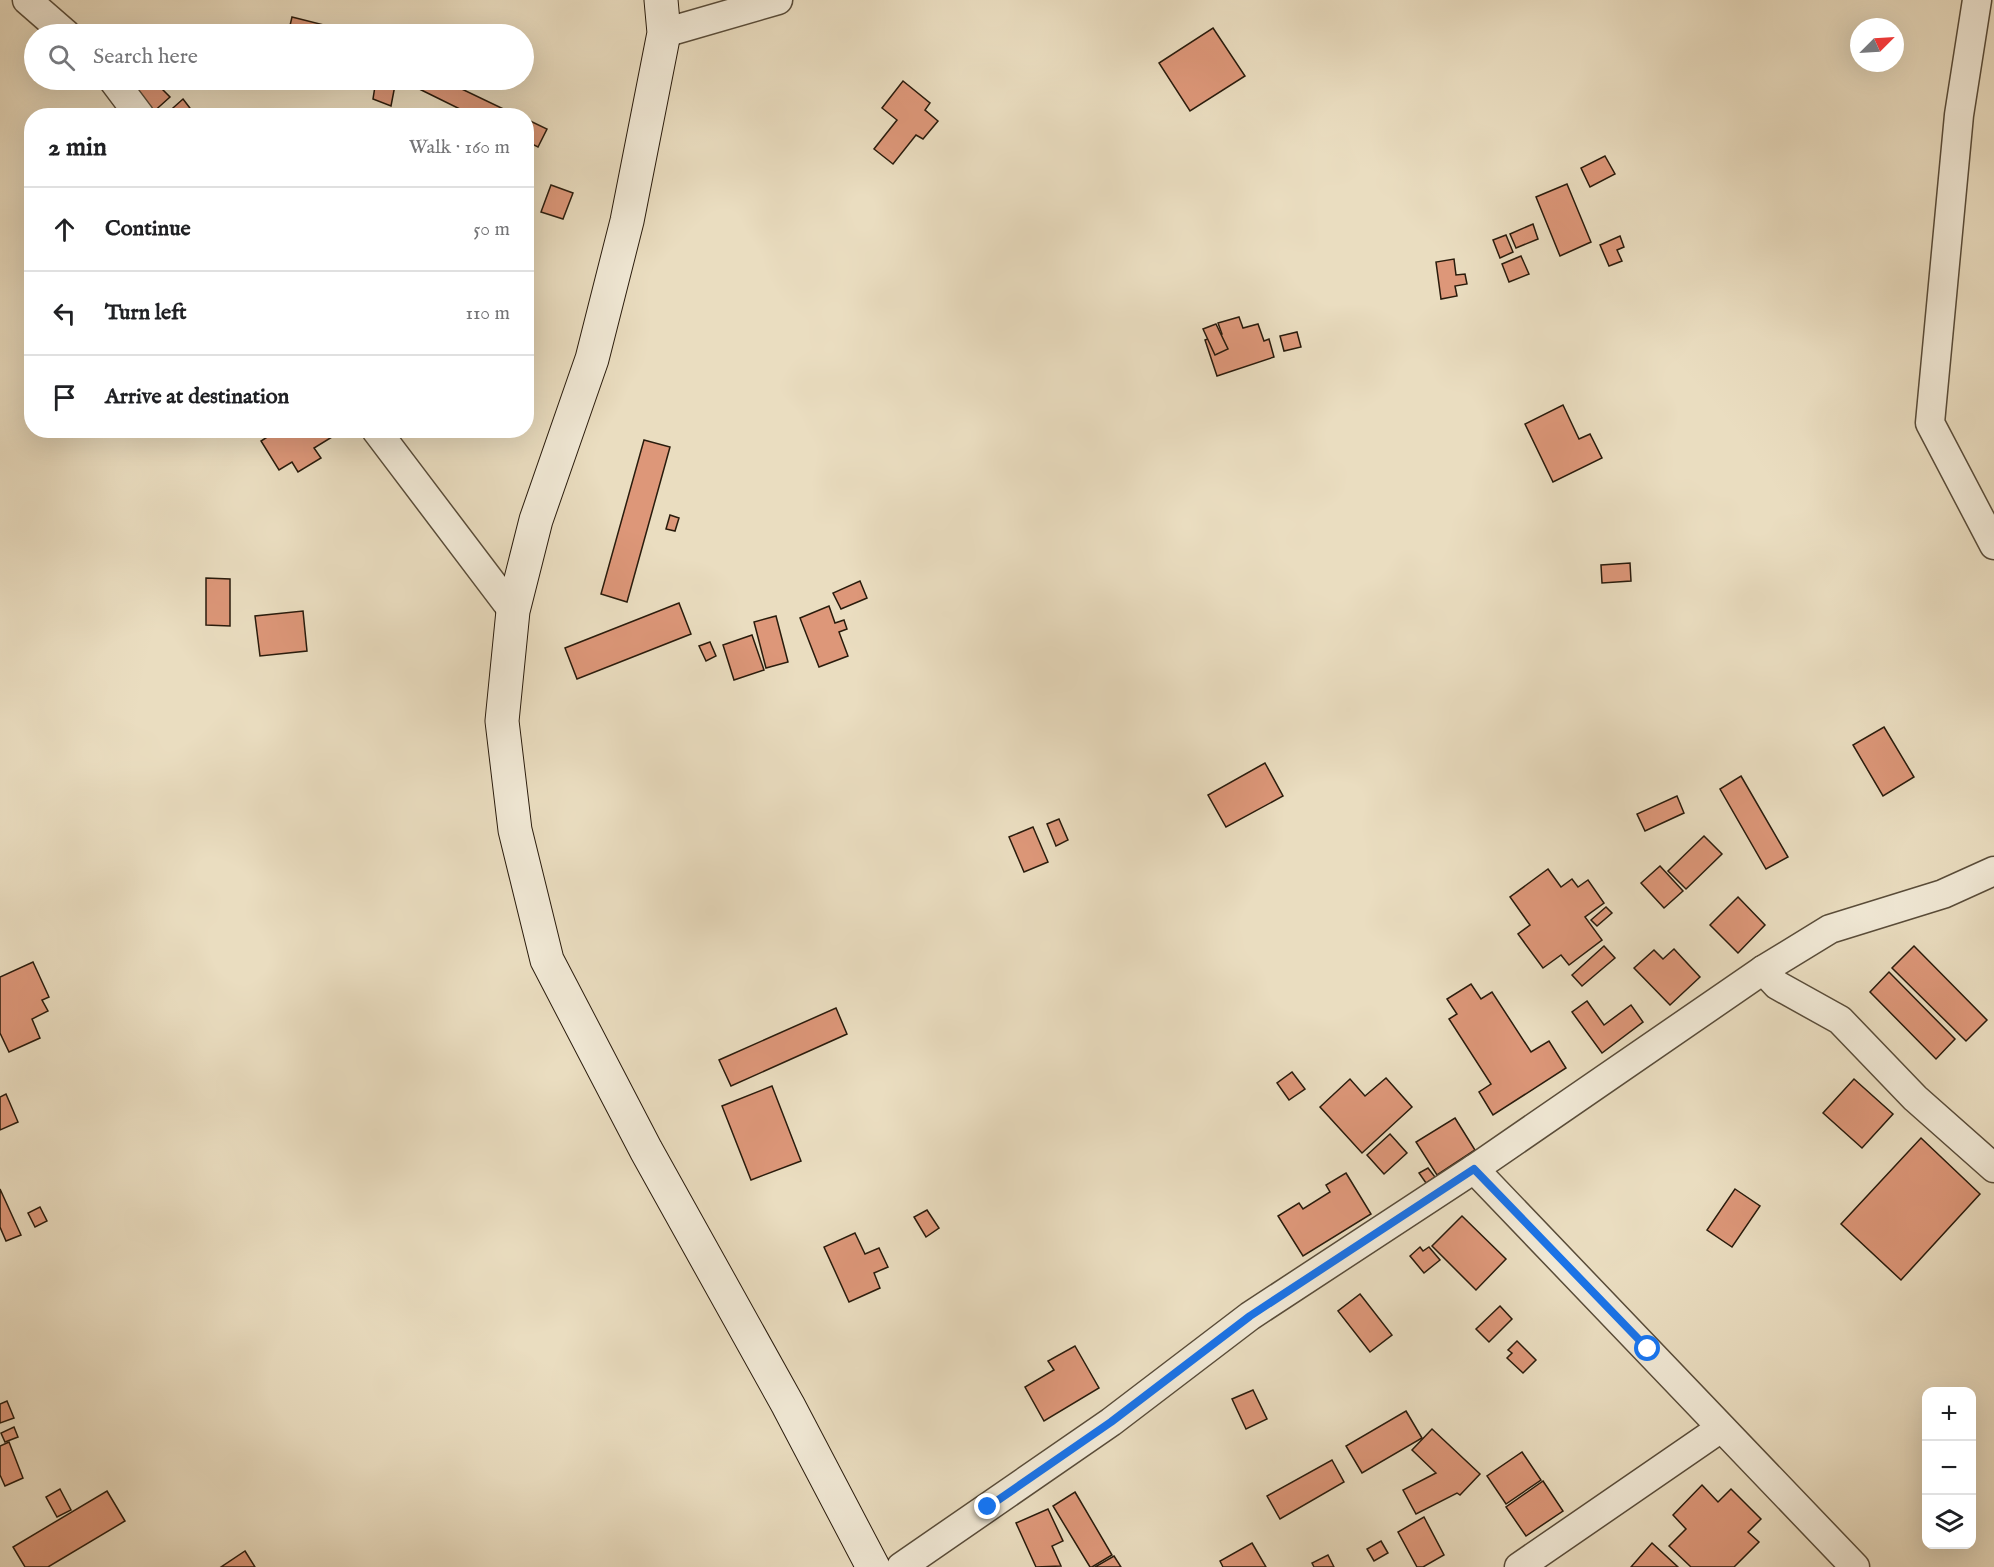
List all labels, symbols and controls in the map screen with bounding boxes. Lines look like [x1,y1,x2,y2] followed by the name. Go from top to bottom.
[1850,18,1904,72] north arrow
[24,24,534,90] search box
[45,41,78,74] icon: search
[93,43,198,71] text: Search here
[48,131,107,164] text: 2 min
[409,135,510,160] text: Walk · 160 m
[48,213,81,246] icon: ahead
[105,215,191,243] text: Continue
[473,217,510,242] text: 50 m
[48,297,81,330] icon: left
[105,299,187,327] text: Turn left
[466,301,510,326] text: 110 m
[48,381,81,414] icon: arrive
[105,383,289,411] text: Arrive at destination
[1634,1335,1660,1361] route start
[1922,1387,1976,1549] map controls
[1922,1387,1976,1441] button: +
[1922,1441,1976,1495] button: −
[974,1493,1000,1519] route end
[1922,1495,1976,1549] button: layers

